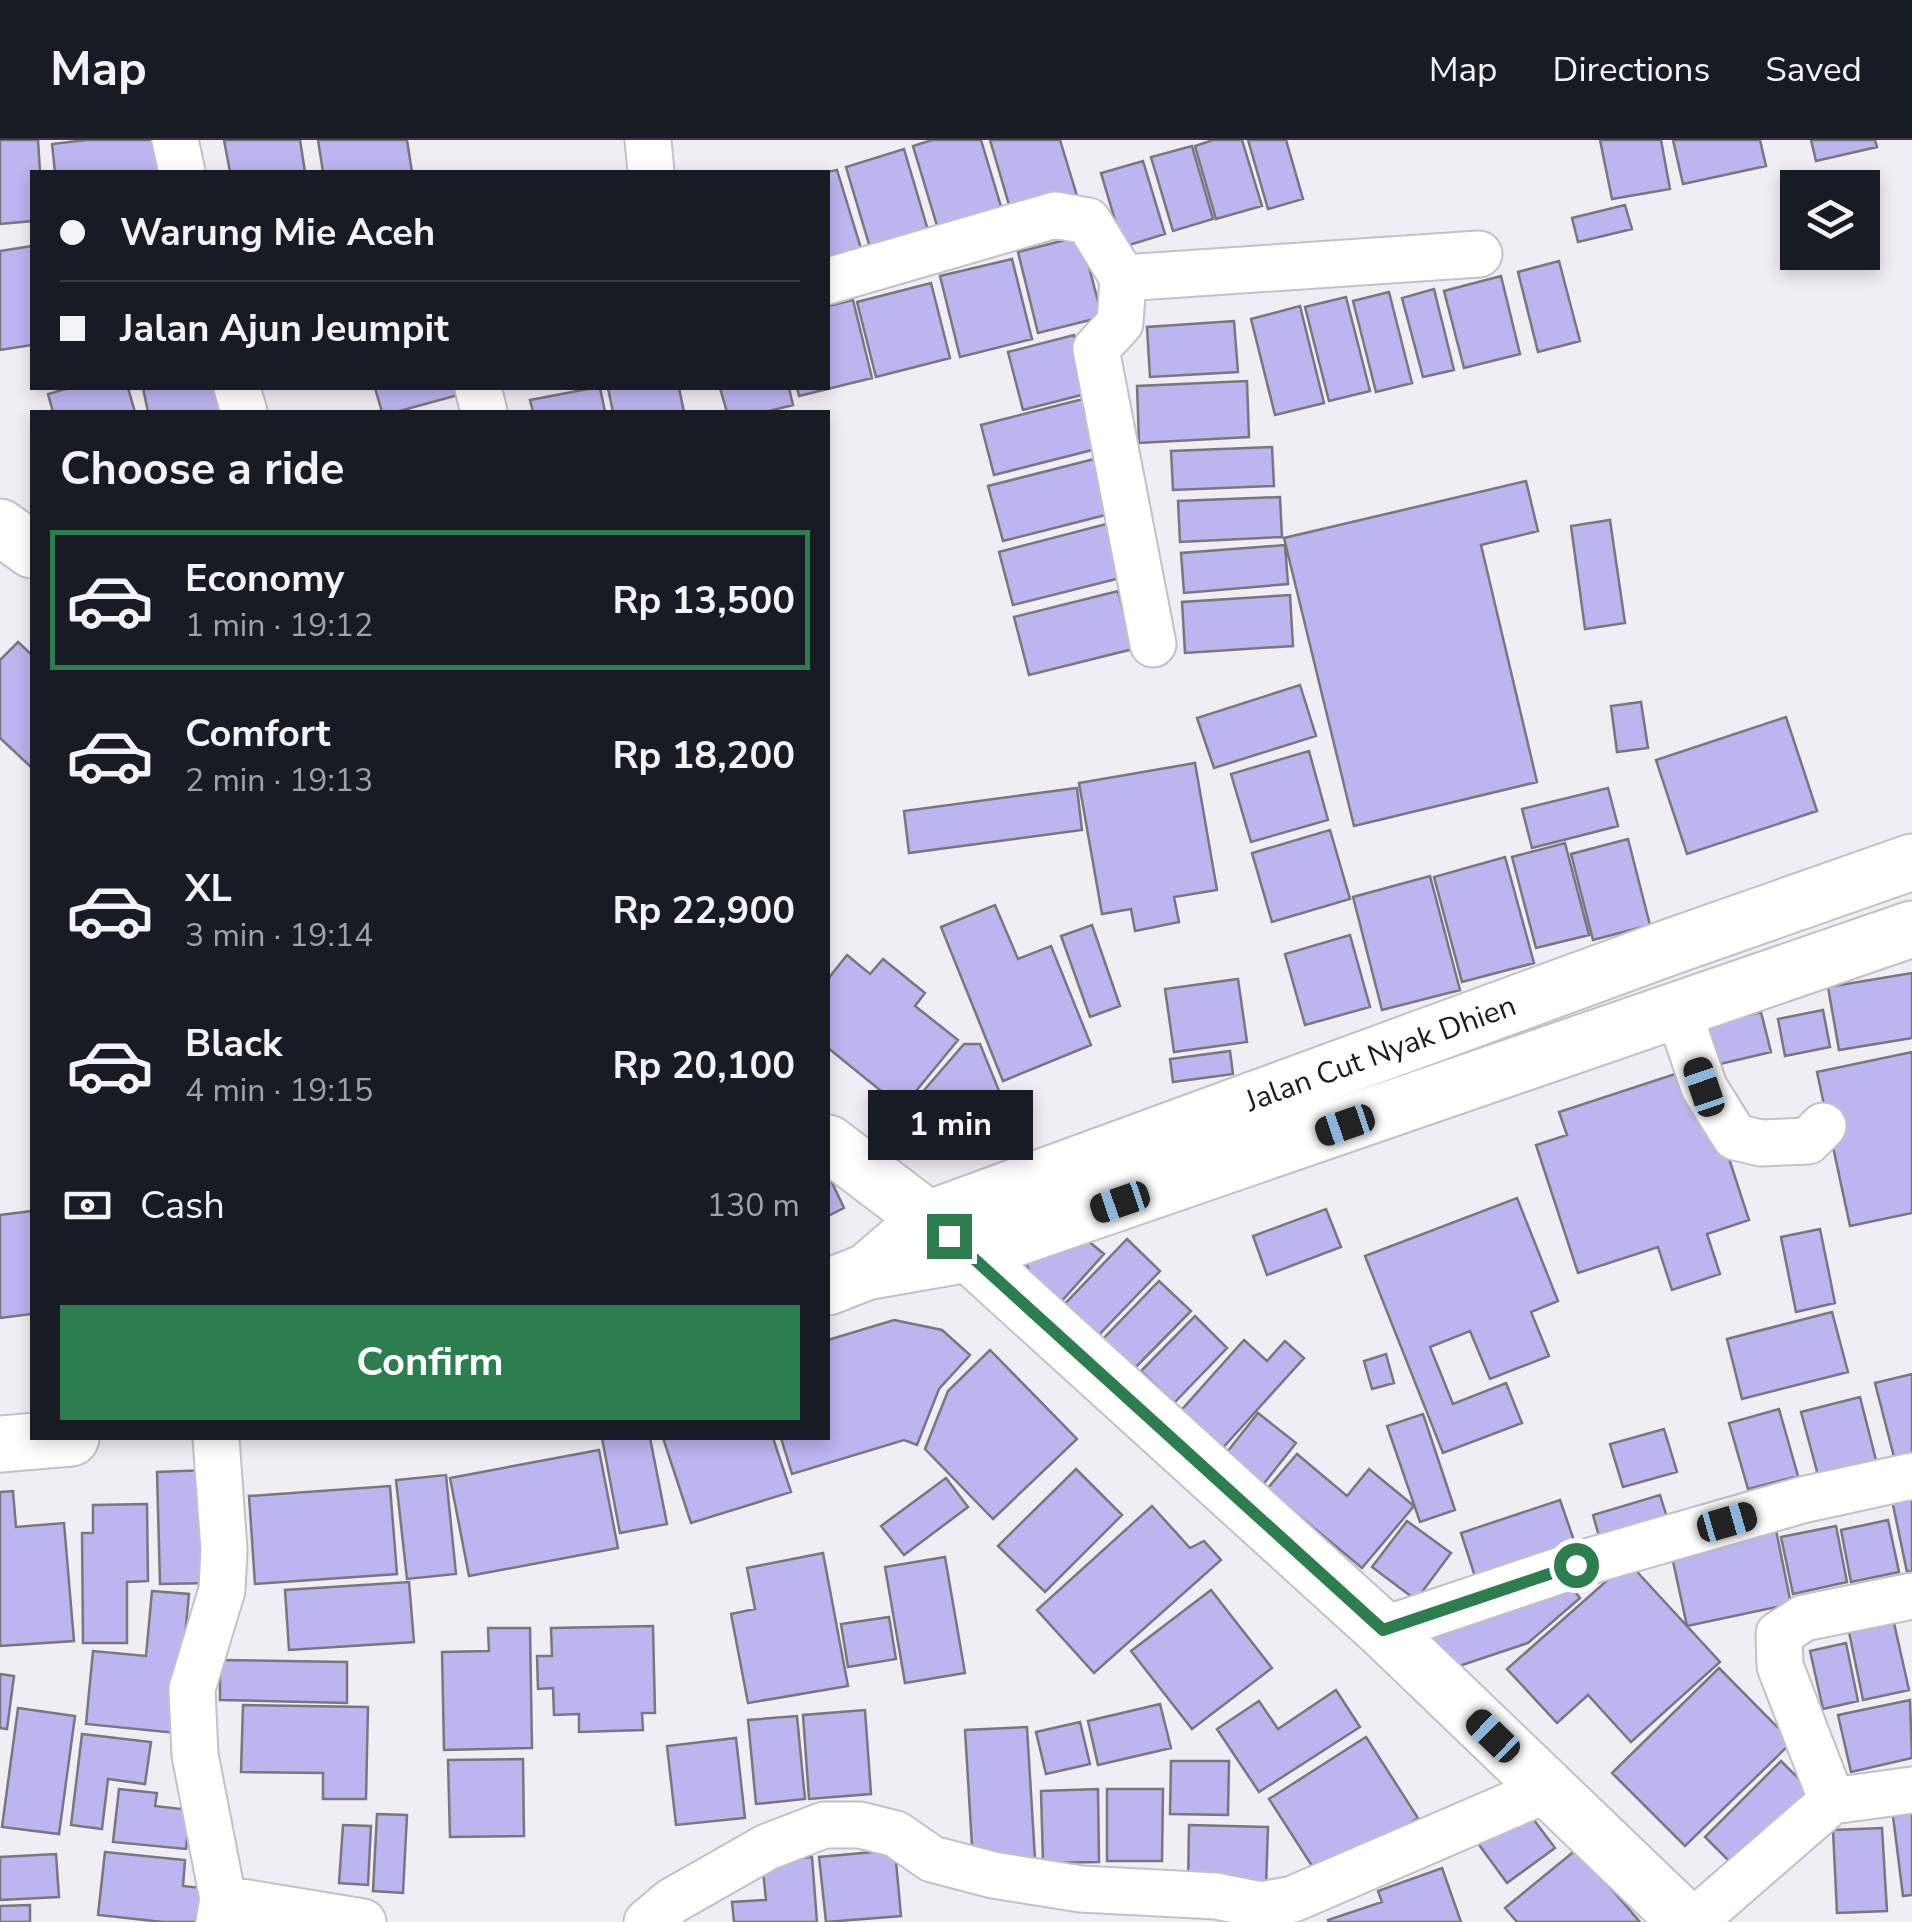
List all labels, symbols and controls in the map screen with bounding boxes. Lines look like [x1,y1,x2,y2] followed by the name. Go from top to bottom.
[50,36,147,102] text: Map
[1429,46,1498,93] text: Map
[1553,46,1710,93] text: Directions
[1765,46,1862,93] text: Saved
[1780,170,1880,270] map controls
[1780,170,1880,270] button: layers
[120,207,435,258] text: Warung Mie Aceh
[120,303,449,354] text: Jalan Ajun Jeumpit
[60,439,345,500] text: Choose a ride
[185,553,344,604] text: Economy
[65,555,155,645] icon: car
[612,575,795,626] text: Rp 13,500
[185,604,373,647] text: 1 min · 19:12
[185,708,330,759] text: Comfort
[65,710,155,800] icon: car
[612,730,795,781] text: Rp 18,200
[185,759,373,802] text: 2 min · 19:13
[185,863,232,914] text: XL
[65,865,155,955] icon: car
[612,885,795,936] text: Rp 22,900
[185,914,373,957] text: 3 min · 19:14
[1239,985,1522,1122] street label: Jalan Cut Nyak Dhien
[185,1018,282,1069] text: Black
[65,1020,155,1110] icon: car
[612,1040,795,1091] text: Rp 20,100
[1680,1054,1728,1120] car
[185,1069,373,1112] text: 4 min · 19:15
[866,1091,1032,1161] callout: 1 min
[1312,1101,1378,1149] car
[909,1103,992,1146] text: 1 min
[60,1178,115,1233] icon: cash
[1087,1178,1153,1226] car
[140,1180,225,1231] text: Cash
[707,1184,800,1227] text: 130 m
[927,1214,972,1259] route end
[60,1305,800,1420] button: Confirm
[1694,1499,1760,1545] car
[1554,1543,1599,1588] route start
[1461,1704,1525,1768] car

